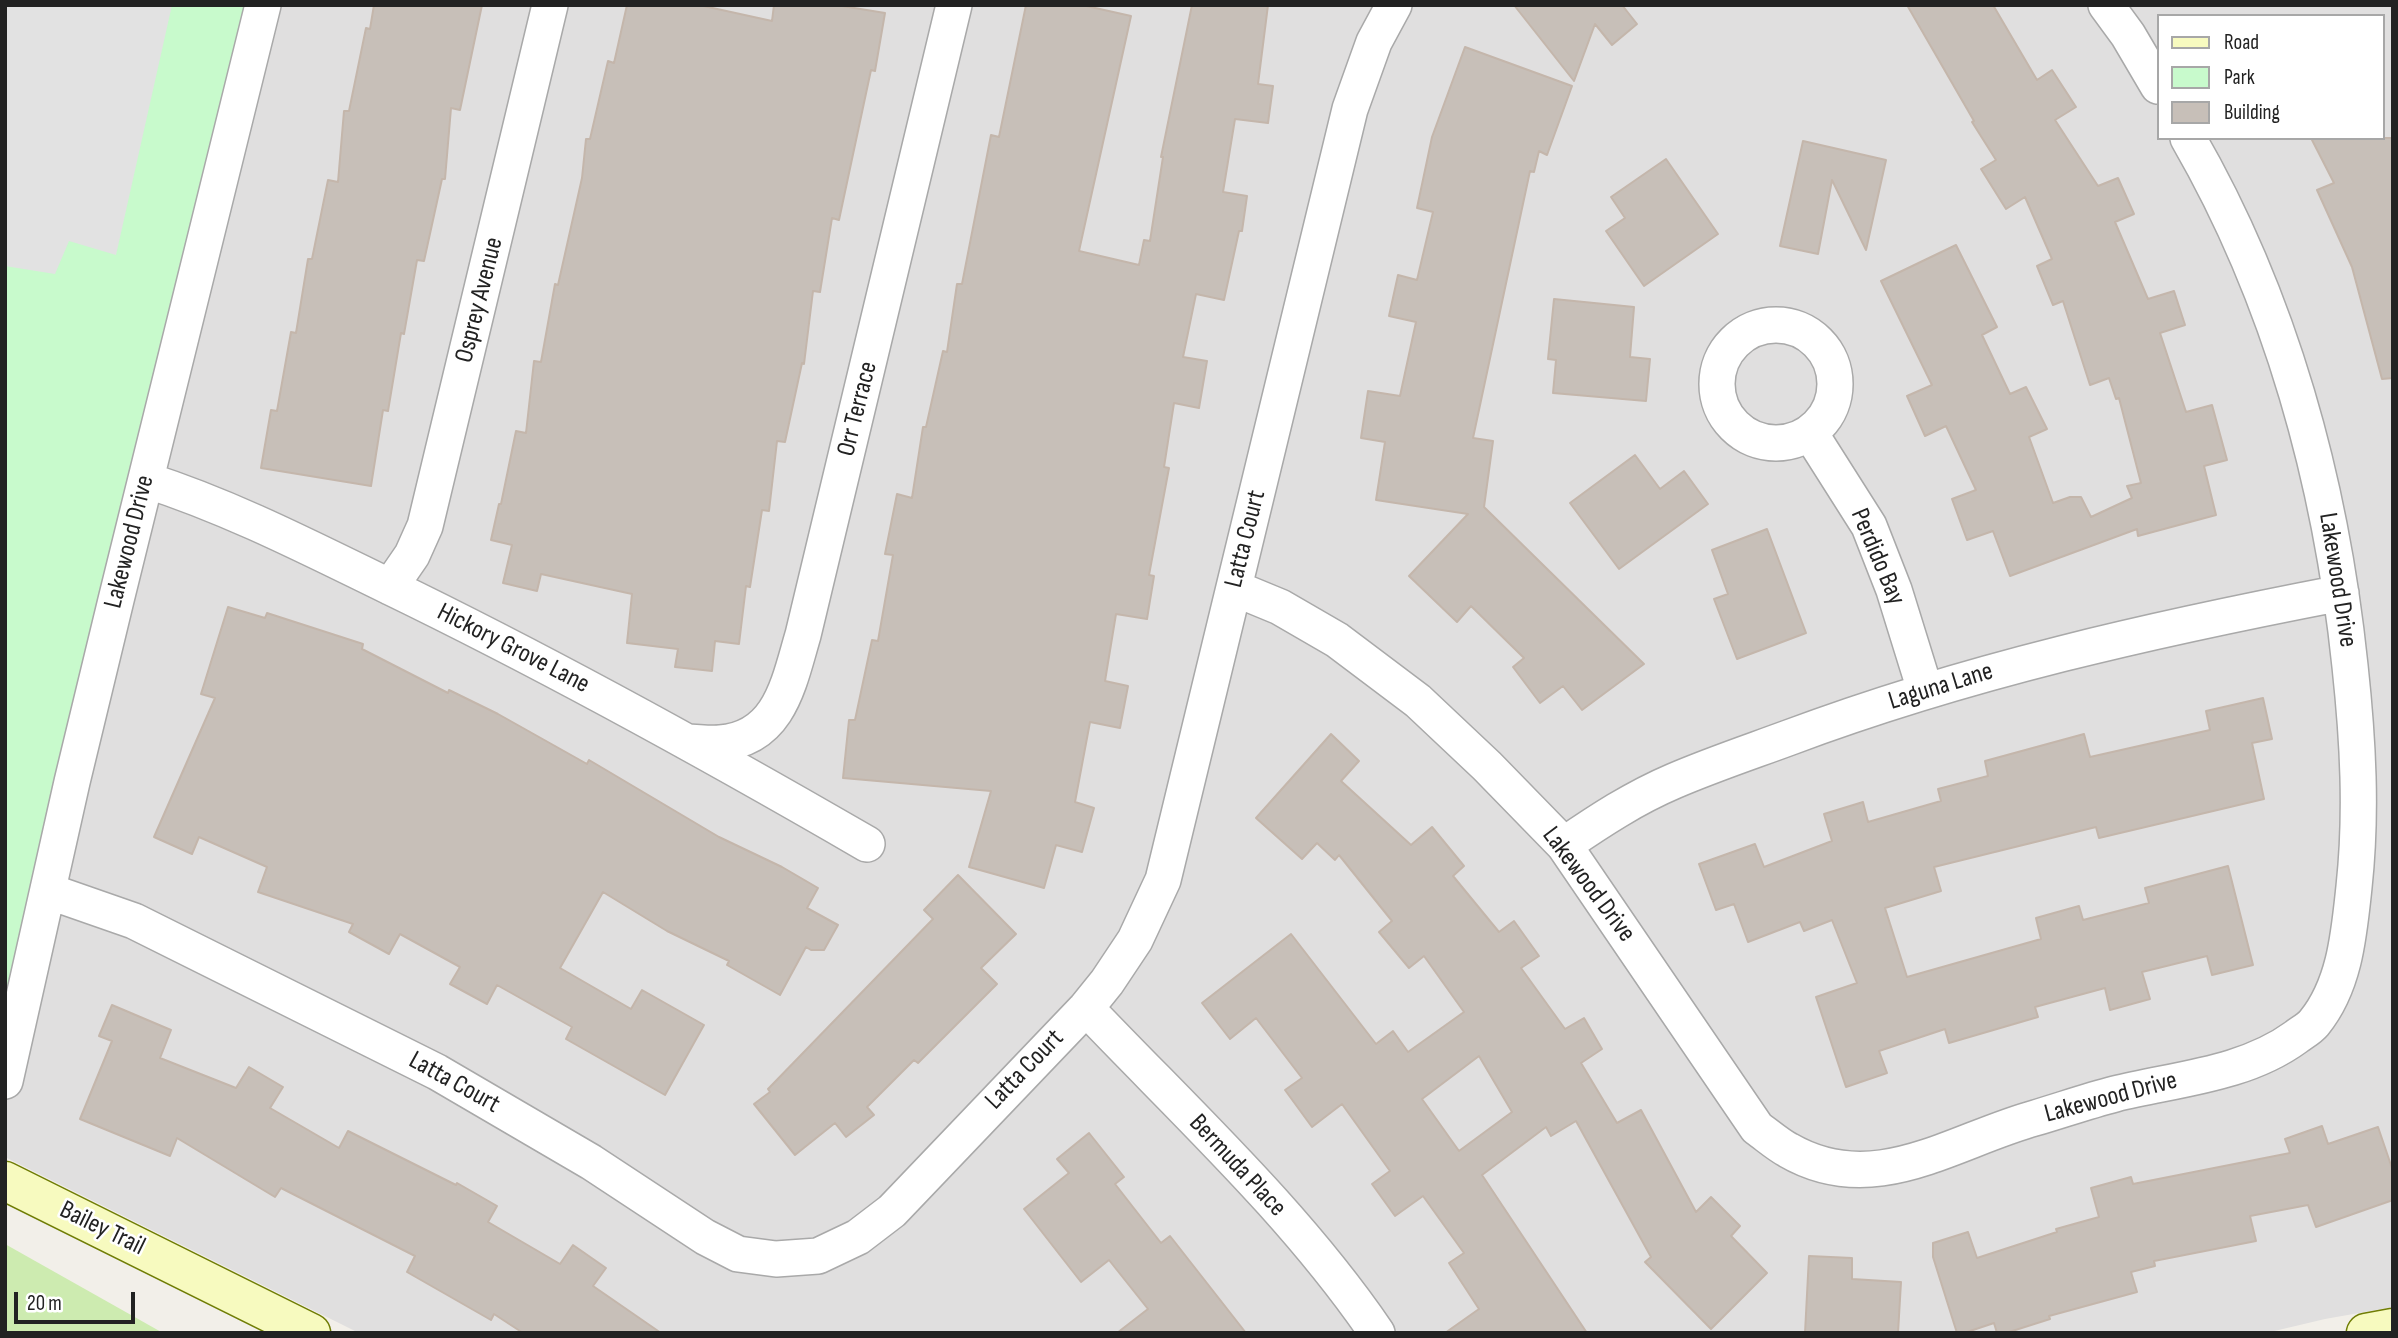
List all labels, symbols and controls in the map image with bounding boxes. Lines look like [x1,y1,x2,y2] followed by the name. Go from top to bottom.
[2156,14,2384,140] legend
[2224,30,2259,55] text: Road
[2224,65,2255,90] text: Park
[2224,100,2280,125] text: Building
[449,234,511,366] street label: Osprey Avenue
[831,358,885,460] street label: Orr Terrace
[98,472,162,612] street label: Lakewood Drive
[1219,487,1273,591] street label: Latta Court
[1843,504,1911,610] street label: Perdido Bay
[2311,510,2363,650] street label: Lakewood Drive
[432,597,594,701] street label: Hickory Grove Lane
[1885,656,1997,718] street label: Laguna Lane
[1535,821,1641,949] street label: Lakewood Drive
[979,1023,1071,1117] street label: Latta Court
[403,1045,505,1121] street label: Latta Court
[2041,1065,2181,1131] street label: Lakewood Drive
[1182,1108,1292,1224] street label: Bermuda Place
[54,1195,150,1263] street label: Bailey Trail
[18,1278,138,1322] scale bar
[27,1291,62,1316] text: 20 m

